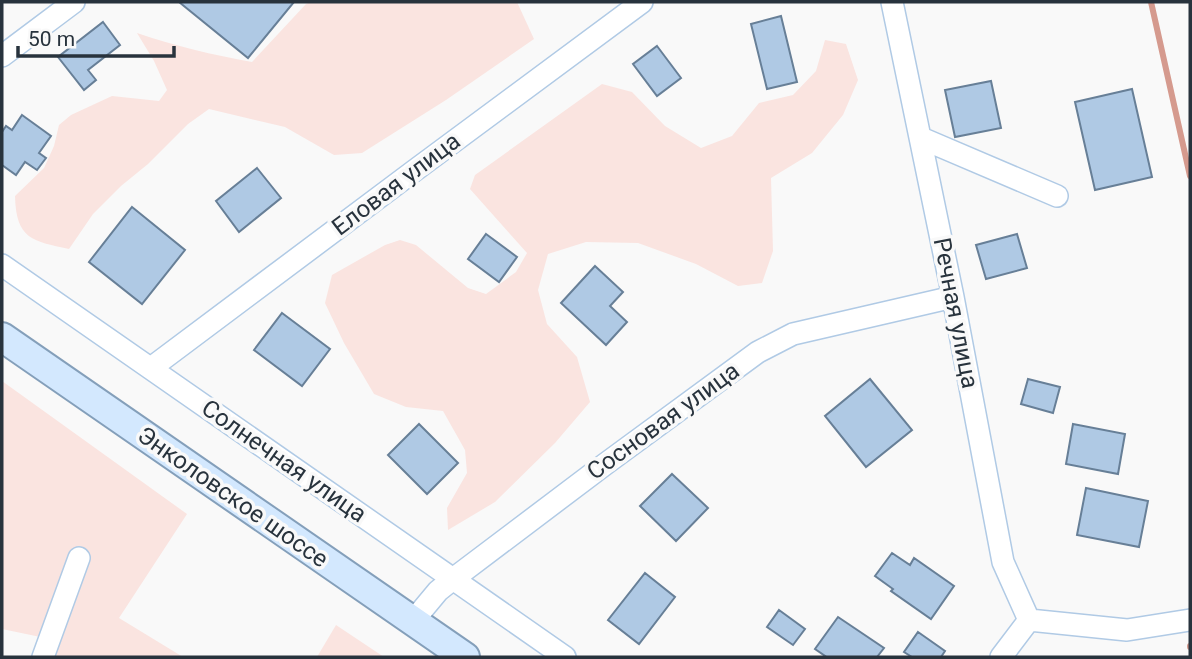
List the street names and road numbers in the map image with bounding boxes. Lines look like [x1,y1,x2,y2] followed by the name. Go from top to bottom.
[326,127,466,241] street label: Еловая улица
[928,235,984,391] street label: Речная улица
[581,356,745,486] street label: Сосновая улица
[196,394,372,528] street label: Солнечная улица
[132,421,334,573] street label: Энколовское шоссе

